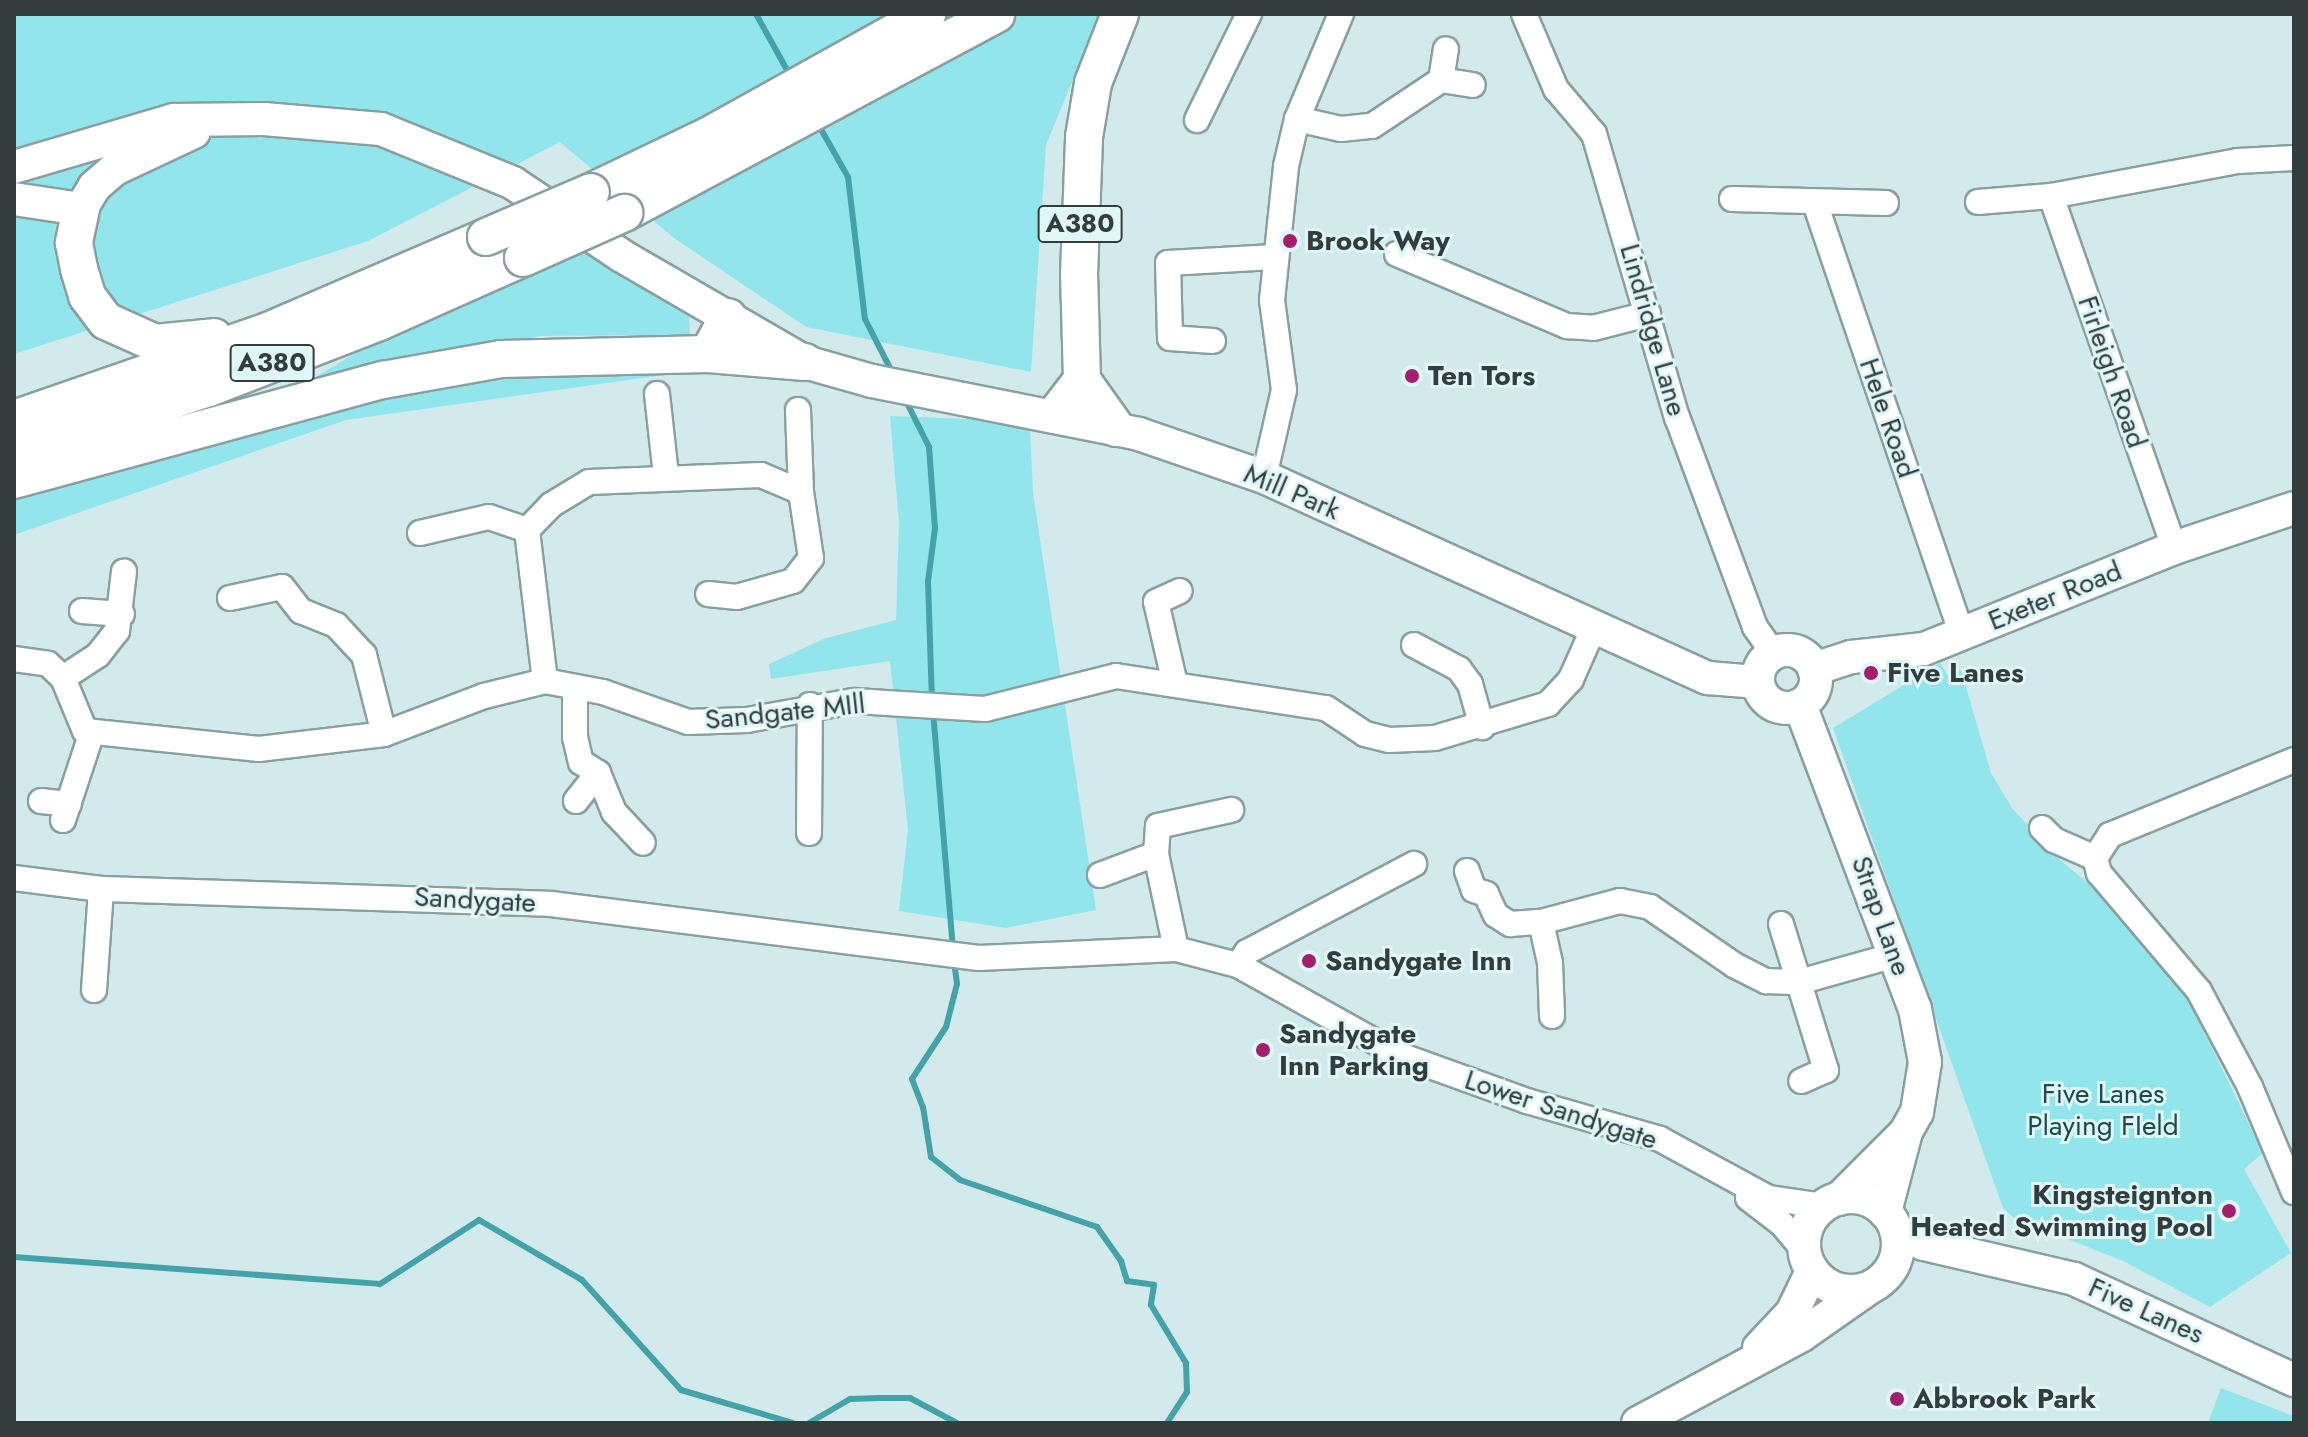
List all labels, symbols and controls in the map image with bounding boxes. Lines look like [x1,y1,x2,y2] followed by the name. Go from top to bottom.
[1036,202,1124,246] road number: A380
[1306,224,1450,258] place label: Brook Way
[1281,232,1299,250] marker: Brook Way
[1612,240,1694,420] street label: Lindridge Lane
[2070,292,2154,452] street label: Firleigh Road
[228,341,316,385] road number: A380
[1852,354,1924,482] street label: Hele Road
[1428,359,1535,393] place label: Ten Tors
[1403,367,1421,385] marker: Ten Tors
[1239,457,1345,527] street label: Mill Park
[1983,554,2127,638] street label: Exeter Road
[1887,656,2024,690] place label: Five Lanes
[1862,664,1880,682] marker: Five Lanes
[703,687,867,737] street label: Sandgate MIll
[1844,852,1918,980] street label: Strap Lane
[413,880,537,920] street label: Sandygate
[1325,944,1512,978] place label: Sandygate Inn
[1300,952,1318,970] marker: Sandygate Inn
[1279,1017,1429,1083] place label: Sandygate Inn Parking
[1254,1041,1272,1059] marker: Sandygate Inn Parking
[1460,1063,1662,1157] street label: Lower Sandygate
[2027,1077,2179,1143] park label: Five Lanes Playing FIeld
[1910,1178,2213,1244] place label: Kingsteignton Heated Swimming Pool
[2220,1202,2238,1220] marker: Kingsteignton Heated Swimming Pool
[2083,1271,2209,1351] street label: Five Lanes
[1913,1382,2096,1416] place label: Abbrook Park
[1888,1390,1906,1408] marker: Abbrook Park

